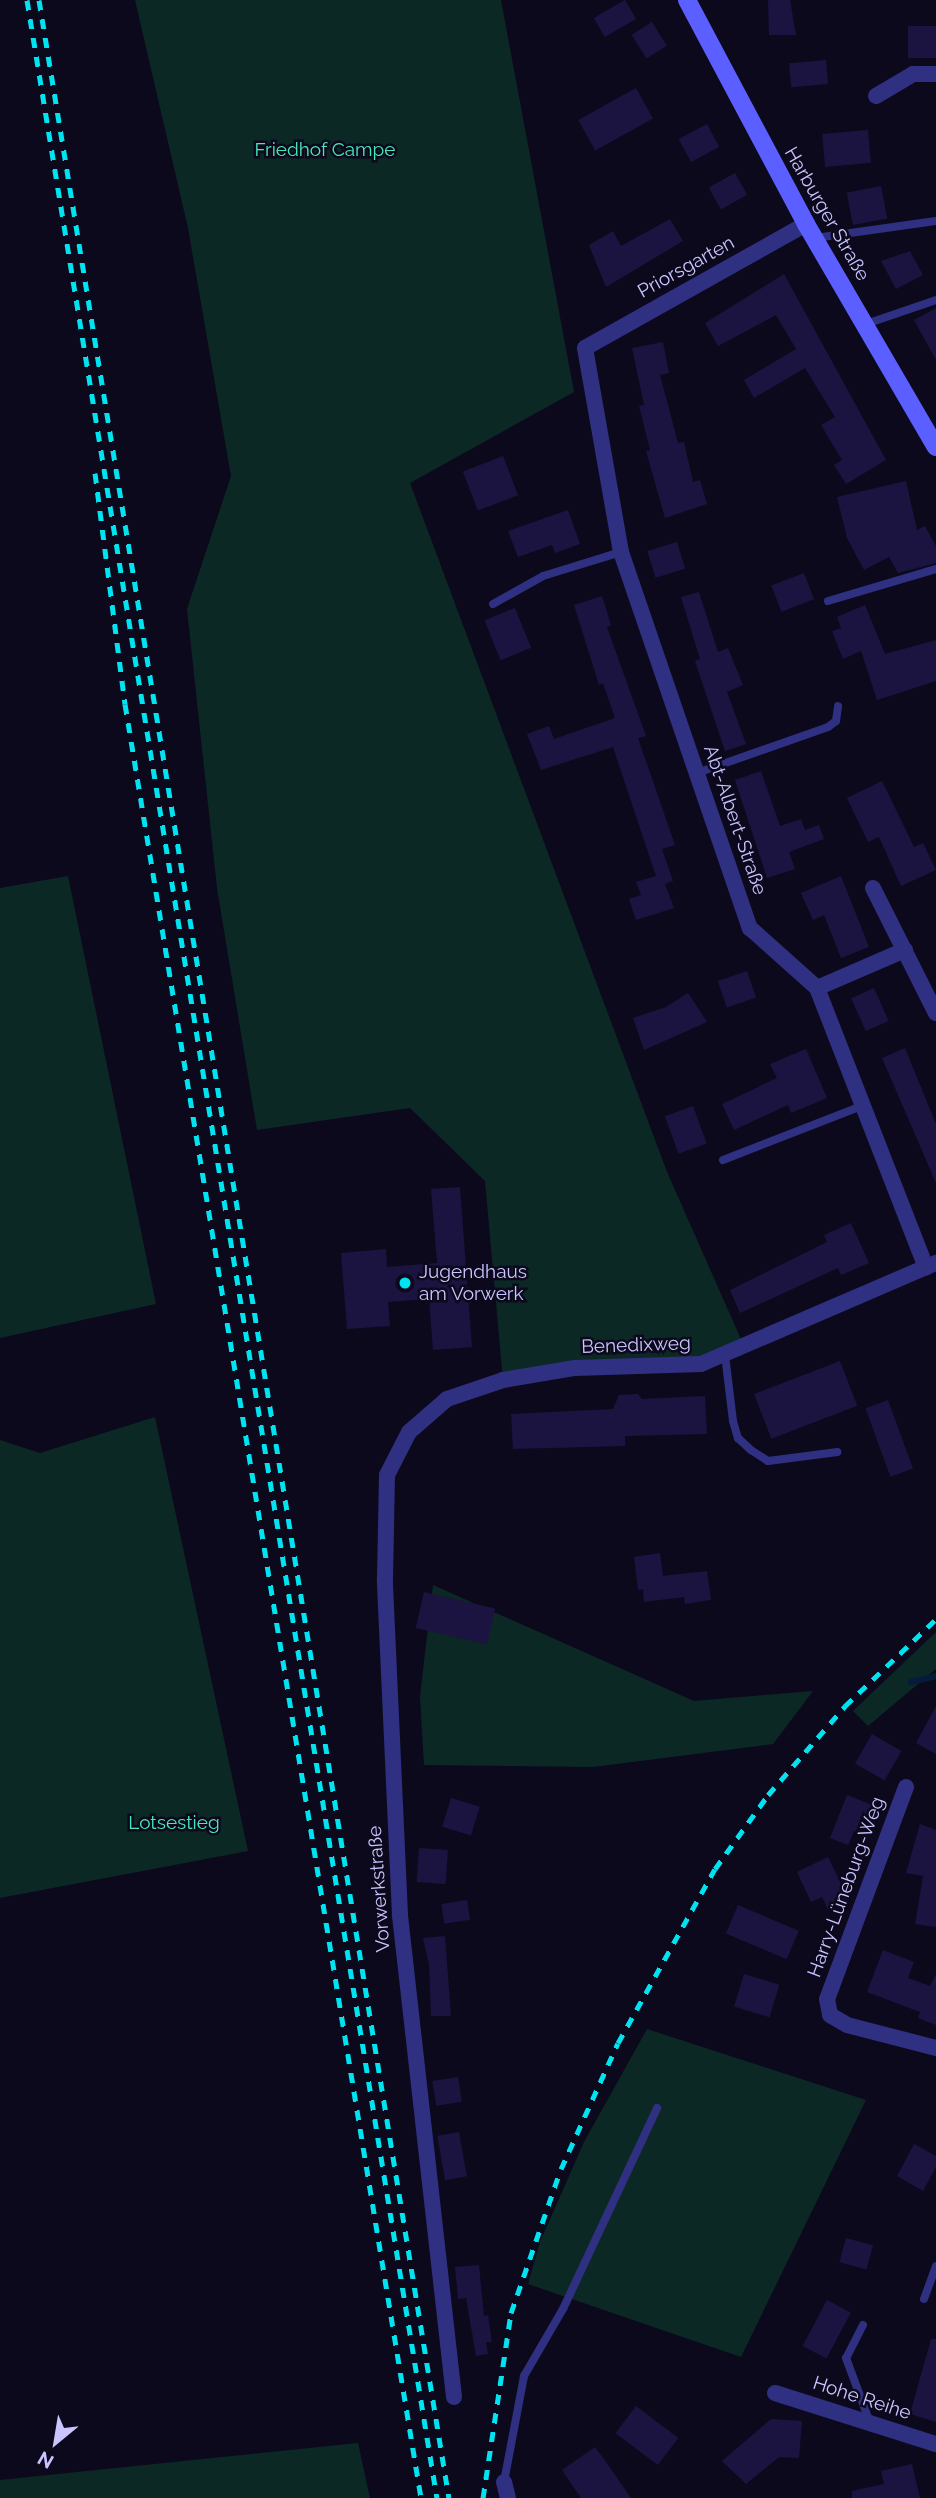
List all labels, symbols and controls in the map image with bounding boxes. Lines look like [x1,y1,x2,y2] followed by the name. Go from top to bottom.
[254,139,396,161] park label: Friedhof Campe
[779,143,875,285] street label: Harburger Straße
[634,231,738,303] street label: Priorsgarten
[699,742,771,898] street label: Abt-Albert-Straße
[419,1261,527,1305] place label: Jugendhaus am Vorwerk
[397,1275,413,1291] marker: Jugendhaus am Vorwerk
[581,1332,691,1358] street label: Benedixweg
[803,1794,889,1980] street label: Harry-Lüneburg-Weg
[128,1812,220,1834] park label: Lotsestieg
[363,1825,395,1953] street label: Vorwerkstraße
[810,2371,914,2425] street label: Hohe Reihe
[21,2407,91,2477] north arrow
[34,2447,57,2473] text: N

